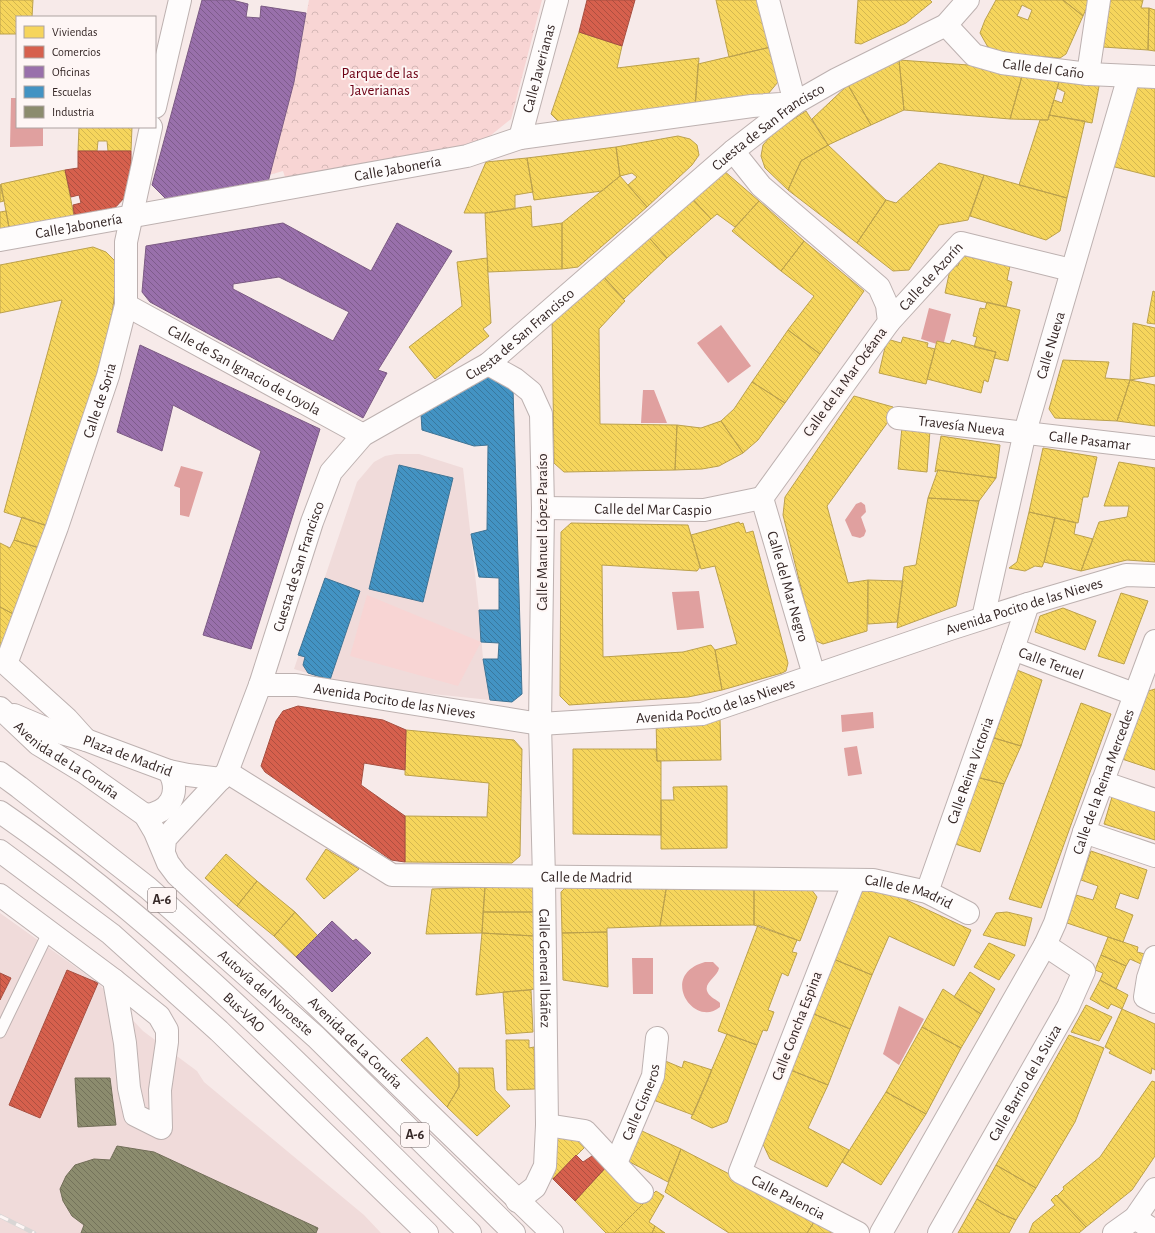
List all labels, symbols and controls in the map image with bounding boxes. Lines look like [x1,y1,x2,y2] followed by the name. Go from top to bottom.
[16,16,156,128] legend
[520,22,558,114] street label: Calle Javerianas
[52,26,98,38] text: Viviendas
[52,46,101,58] text: Comercios
[1002,56,1085,81] street label: Calle del Caño
[52,66,90,78] text: Oficinas
[341,66,419,98] park label: Parque de las Javerianas
[709,80,827,173] street label: Cuesta de San Francisco
[52,86,91,98] text: Escuelas
[52,106,95,118] text: Industria
[353,153,442,184] street label: Calle Jabonería
[34,211,123,241] street label: Calle Jabonería
[896,239,966,313] street label: Calle de Azorín
[463,285,577,383] street label: Cuesta de San Francisco
[1033,310,1067,381] street label: Calle Nueva
[165,322,323,418] street label: Calle de San Ignacio de Loyola
[800,324,890,440] street label: Calle de la Mar Océana
[80,361,119,440] street label: Calle de Soria
[917,413,1006,438] street label: Travesía Nueva
[1048,428,1131,453] street label: Calle Pasamar
[535,453,550,611] street label: Calle Manuel López Paraíso
[270,499,327,633] street label: Cuesta de San Francisco
[594,501,713,518] street label: Calle del Mar Caspio
[765,529,811,643] street label: Calle del Mar Negro
[943,575,1104,638] street label: Avenida Pocito de las Nieves
[1017,644,1086,682] street label: Calle Teruel
[635,675,797,726] street label: Avenida Pocito de las Nieves
[313,680,477,721] street label: Avenida Pocito de las Nieves
[1070,707,1137,856] street label: Calle de la Reina Mercedes
[944,715,996,826] street label: Calle Reina Victoria
[11,718,122,802] street label: Avenida de La Coruña
[81,732,175,779] street label: Plaza de Madrid
[541,869,633,885] street label: Calle de Madrid
[865,872,955,911] street label: Calle de Madrid
[148,888,176,912] road number: A-6
[537,909,553,1028] street label: Calle General Ibáñez
[215,947,316,1039] street label: Autovía del Noroeste
[769,969,825,1083] street label: Calle Concha Espina
[220,989,268,1035] street label: Bus-VAO
[305,994,406,1091] street label: Avenida de La Coruña
[986,1022,1064,1144] street label: Calle Barrio de la Suiza
[619,1063,662,1142] street label: Calle Cisneros
[401,1123,429,1147] road number: A-6
[749,1172,828,1222] street label: Calle Palencia

